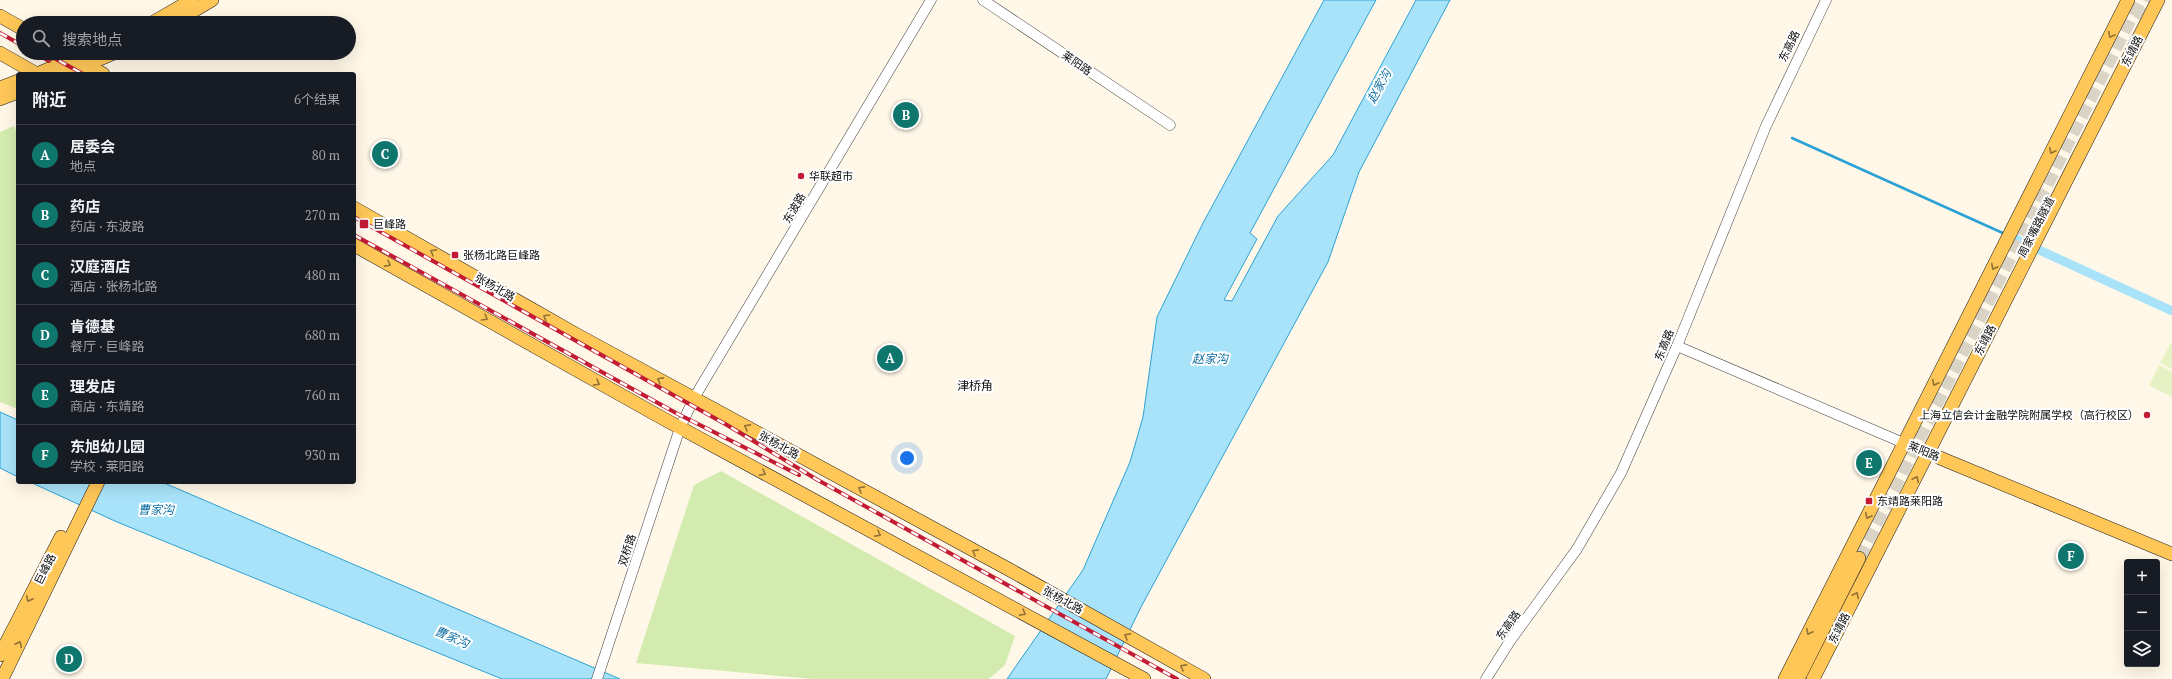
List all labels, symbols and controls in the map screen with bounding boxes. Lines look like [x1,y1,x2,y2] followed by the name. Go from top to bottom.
[16,16,356,60] search box
[30,27,52,49] icon: search
[1775,28,1803,64] street label: 东高路
[62,29,122,49] text: 搜索地点
[2108,31,2116,38] one-way arrow
[2118,33,2146,69] street label: 东靖路
[1059,48,1095,78] street label: 莱阳路
[1364,65,1395,105] water label: 赵家沟
[32,88,66,111] text: 附近
[294,90,340,108] text: 6个结果
[893,100,919,130] pin: B
[70,136,115,156] text: 居委会
[372,139,398,169] pin: C
[40,146,50,164] text: A
[312,146,340,164] text: 80 m
[2050,147,2057,154] one-way arrow
[70,157,96,175] text: 地点
[809,169,853,183] place label: 华联超市
[796,171,806,181] marker: 华联超市
[780,190,808,226] street label: 东波路
[2015,194,2057,260] street label: 周家嘴路隧道
[70,196,100,216] text: 药店
[41,206,49,224] text: B
[305,206,340,224] text: 270 m
[70,217,144,235] text: 药店 · 东波路
[373,217,406,231] place label: 巨峰路
[358,218,370,230] marker: 巨峰路
[463,248,540,262] place label: 张杨北路巨峰路
[430,249,437,257] one-way arrow
[450,250,460,260] marker: 张杨北路巨峰路
[70,256,130,276] text: 汉庭酒店
[384,259,391,266] one-way arrow
[1991,263,1999,270] one-way arrow
[41,266,49,284] text: C
[305,266,340,284] text: 480 m
[472,270,518,304] street label: 张杨北路
[70,277,157,295] text: 酒店 · 张杨北路
[481,313,488,320] one-way arrow
[543,314,550,321] one-way arrow
[70,316,115,336] text: 肯德基
[1971,322,1999,358] street label: 东靖路
[40,326,50,344] text: D
[305,326,340,344] text: 680 m
[1651,327,1677,363] street label: 东高路
[70,337,144,355] text: 餐厅 · 巨峰路
[877,343,903,373] pin: A
[1192,351,1230,366] water label: 赵家沟
[70,376,115,396] text: 理发店
[656,377,664,384] one-way arrow
[593,378,601,385] one-way arrow
[957,378,993,393] district label: 津桥角
[1932,379,1940,386] one-way arrow
[41,386,49,404] text: E
[305,386,340,404] text: 760 m
[70,397,144,415] text: 商店 · 东靖路
[1919,408,2139,422] place label: 上海立信会计金融学院附属学校（高行校区）
[2142,410,2152,420] marker: 上海立信会计金融学院附属学校（高行校区）
[744,425,751,432] one-way arrow
[756,428,802,462] street label: 张杨北路
[70,436,145,456] text: 东旭幼儿园
[1906,438,1942,464] street label: 莱阳路
[41,446,49,464] text: F
[305,446,340,464] text: 930 m
[897,448,917,468] your location
[1856,448,1882,478] pin: E
[70,457,144,475] text: 学校 · 莱阳路
[759,468,767,476] one-way arrow
[1911,476,1919,483] one-way arrow
[858,487,865,494] one-way arrow
[1877,494,1943,508] place label: 东靖路莱阳路
[1864,496,1874,506] marker: 东靖路莱阳路
[138,502,176,517] water label: 曹家沟
[1865,511,1873,519] one-way arrow
[874,530,881,537] one-way arrow
[615,532,639,568] street label: 双桥路
[2058,541,2084,571] pin: F
[972,549,980,556] one-way arrow
[31,551,59,587] street label: 巨峰路
[2124,559,2160,667] map controls
[2124,559,2160,595] button: +
[1040,583,1086,617] street label: 张杨北路
[1851,591,1859,599] one-way arrow
[27,594,34,602] one-way arrow
[2124,595,2160,631] button: −
[1019,608,1027,616] one-way arrow
[1493,608,1523,642] street label: 东高路
[1825,610,1853,646] street label: 东靖路
[432,623,473,652] water label: 曹家沟
[1806,627,1814,635] one-way arrow
[2124,631,2160,667] button: layers
[1124,634,1131,641] one-way arrow
[14,641,22,648] one-way arrow
[56,644,82,674] pin: D
[1180,665,1187,672] one-way arrow

